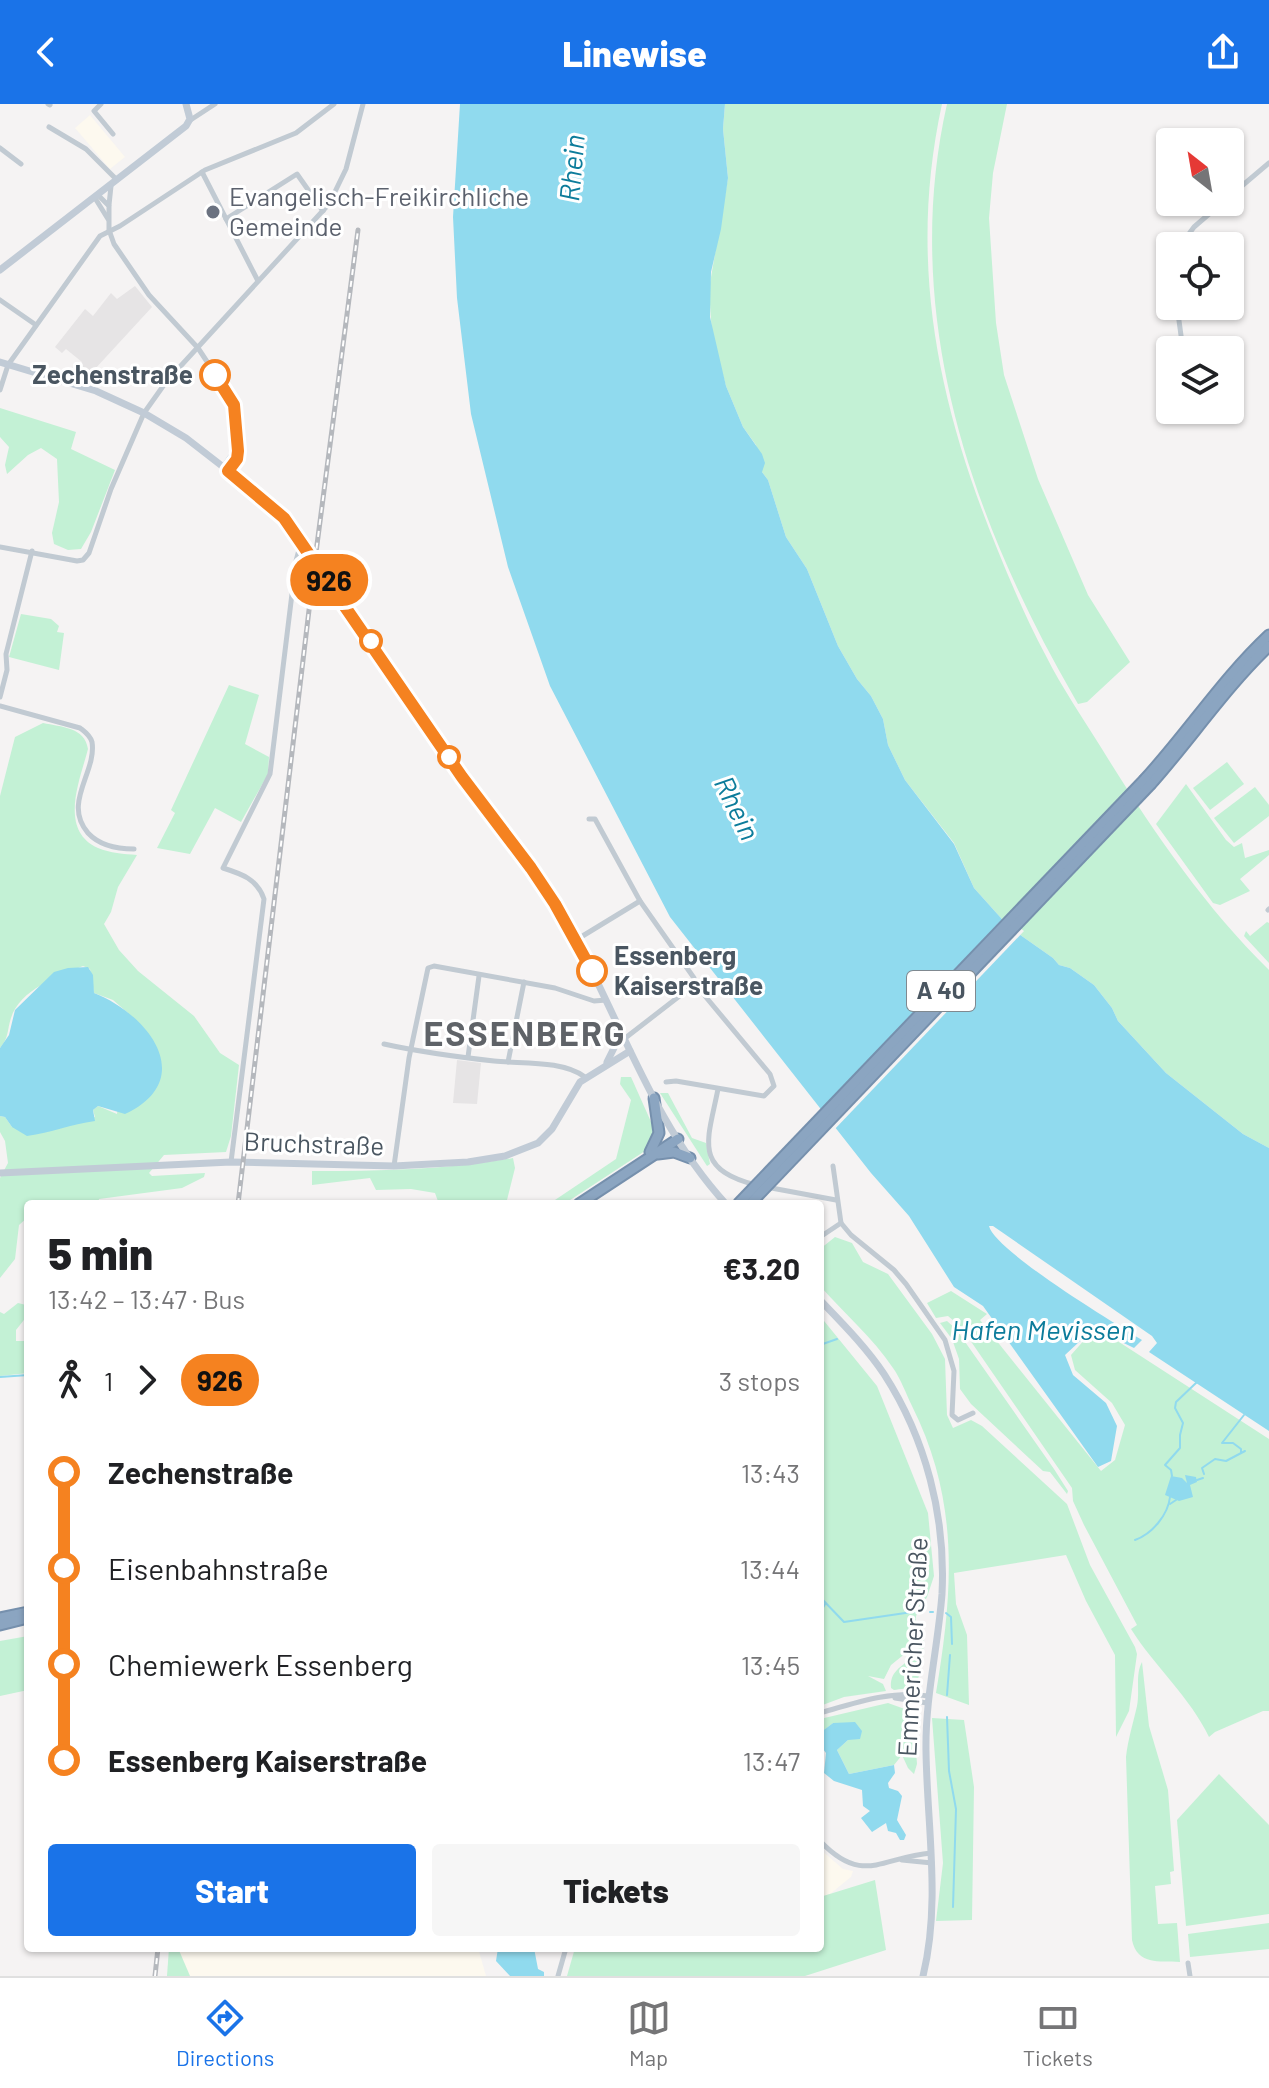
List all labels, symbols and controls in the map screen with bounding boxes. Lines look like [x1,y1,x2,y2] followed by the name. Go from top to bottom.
[24,30,68,74] icon: back
[1201,30,1245,74] icon: share
[562,31,707,74] text: Linewise
[1156,128,1244,216] north arrow
[1156,128,1244,424] map controls
[551,133,591,203] water label: Rhein
[229,180,529,241] place label: Evangelisch-Freikirchliche Gemeinde
[204,203,222,221] marker: Evangelisch-Freikirchliche Gemeinde
[1156,232,1244,320] button: locate
[1156,336,1244,424] button: layers
[32,358,193,389] place label: Zechenstraße
[200,360,230,390] marker: Zechenstraße
[283,554,375,606] line badge: 926
[306,563,352,597] text: 926
[360,630,382,652] unlabelled marker
[438,746,460,768] unlabelled marker
[708,770,768,845] water label: Rhein
[614,939,763,1000] place label: Essenberg Kaiserstraße
[577,956,607,986] marker: Essenberg Kaiserstraße
[907,971,975,1011] road number: A 40
[423,1012,627,1053] district label: ESSENBERG
[243,1125,385,1160] street label: Bruchstraße
[48,1226,153,1279] text: 5 min
[723,1250,800,1286] text: €3.20
[48,1283,245,1314] text: 13:42 – 13:47 · Bus
[951,1312,1135,1346] water label: Hafen Mevissen
[48,1358,92,1402] icon: walk
[125,1358,169,1402] icon: forward
[197,1363,243,1397] text: 926
[104,1365,113,1396] text: 1
[719,1365,800,1396] text: 3 stops
[108,1454,294,1490] text: Zechenstraße
[741,1457,800,1488] text: 13:43
[890,1536,933,1758] street label: Emmericher Straße
[108,1550,329,1586] text: Eisenbahnstraße
[740,1553,800,1584] text: 13:44
[108,1646,413,1682] text: Chemiewerk Essenberg
[741,1649,800,1680] text: 13:45
[108,1742,427,1778] text: Essenberg Kaiserstraße
[743,1745,800,1776] text: 13:47
[48,1844,416,1936] button: Start
[432,1844,800,1936] button: Tickets
[176,1996,274,2070] tab: Directions
[627,1996,671,2070] tab: Map
[1023,1996,1093,2070] tab: Tickets

